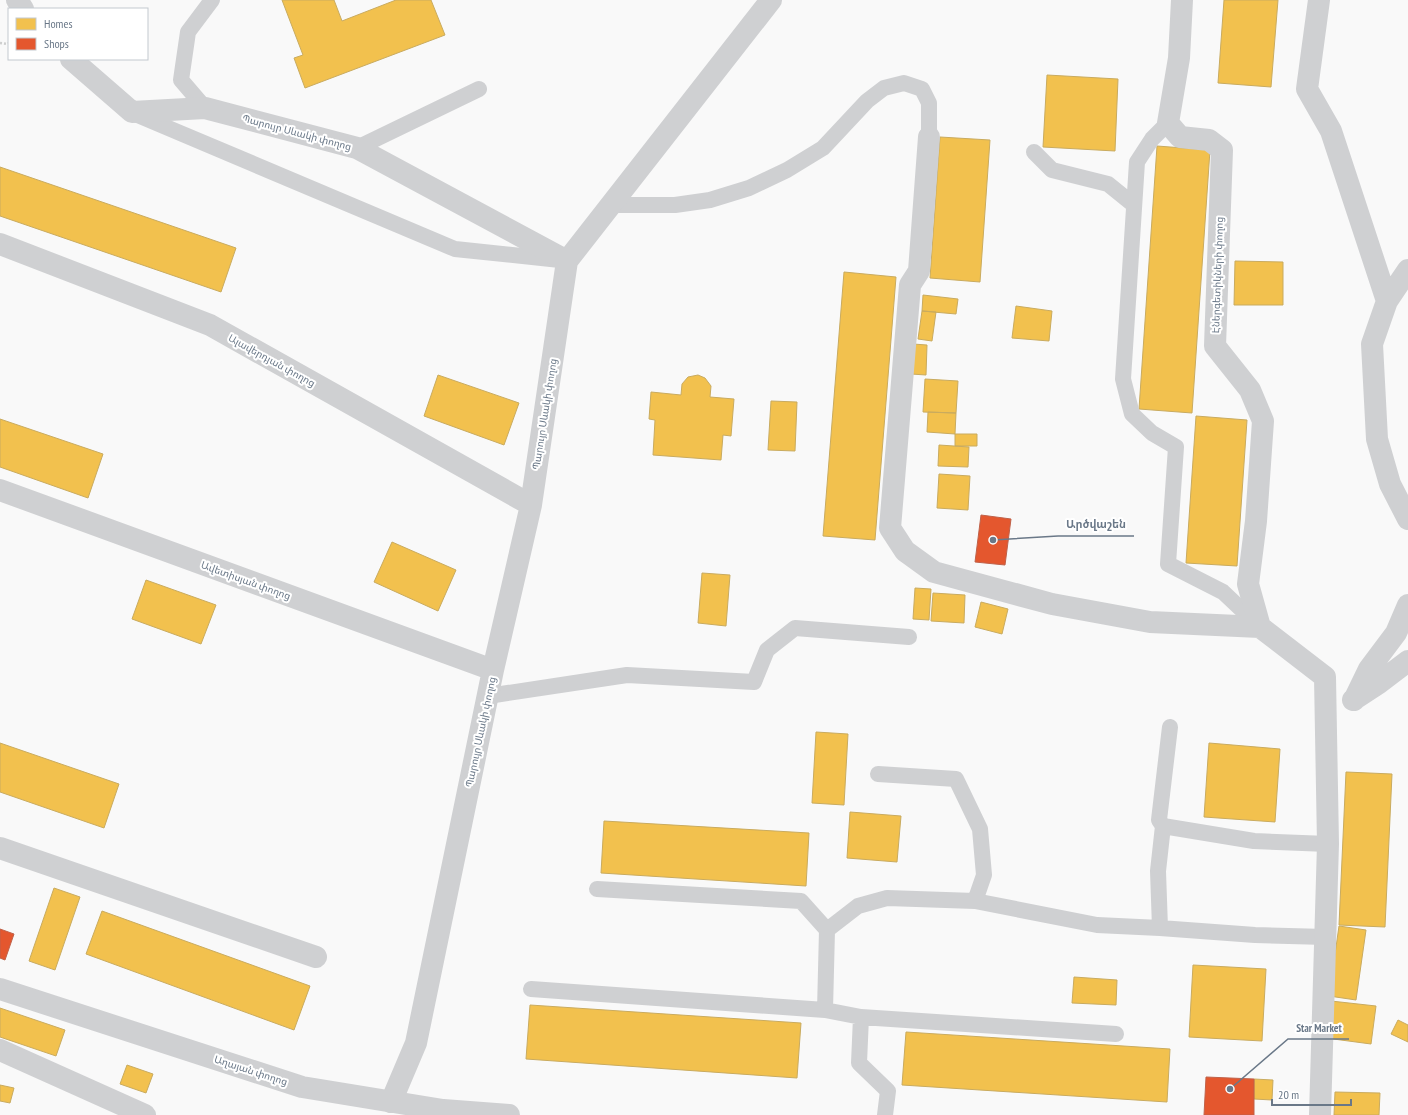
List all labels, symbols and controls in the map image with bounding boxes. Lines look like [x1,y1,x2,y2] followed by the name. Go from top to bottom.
[8,8,148,60] legend
[44,16,72,31] text: Homes
[44,36,69,51] text: Shops
[241,112,353,153] street label: Պարույր Սևակի փողոց
[1209,216,1226,334] street label: Էներգետիկների փողոց
[226,331,318,390] street label: Ալավերդյան փողոց
[529,357,560,471] street label: Պարույր Սևակի փողոց
[1058,513,1134,536] callout: Արծվաշեն
[1066,517,1126,531] text: Արծվաշեն
[199,558,292,603] street label: Ավետիսյան փողոց
[462,676,499,789] street label: Պարույր Սևակի փողոց
[1288,1016,1349,1039] callout: Star Market
[1296,1021,1343,1035] text: Star Market
[212,1052,289,1088] street label: Աղայան փողոց
[1272,1081,1351,1107] scale bar
[1278,1087,1299,1102] text: 20 m

